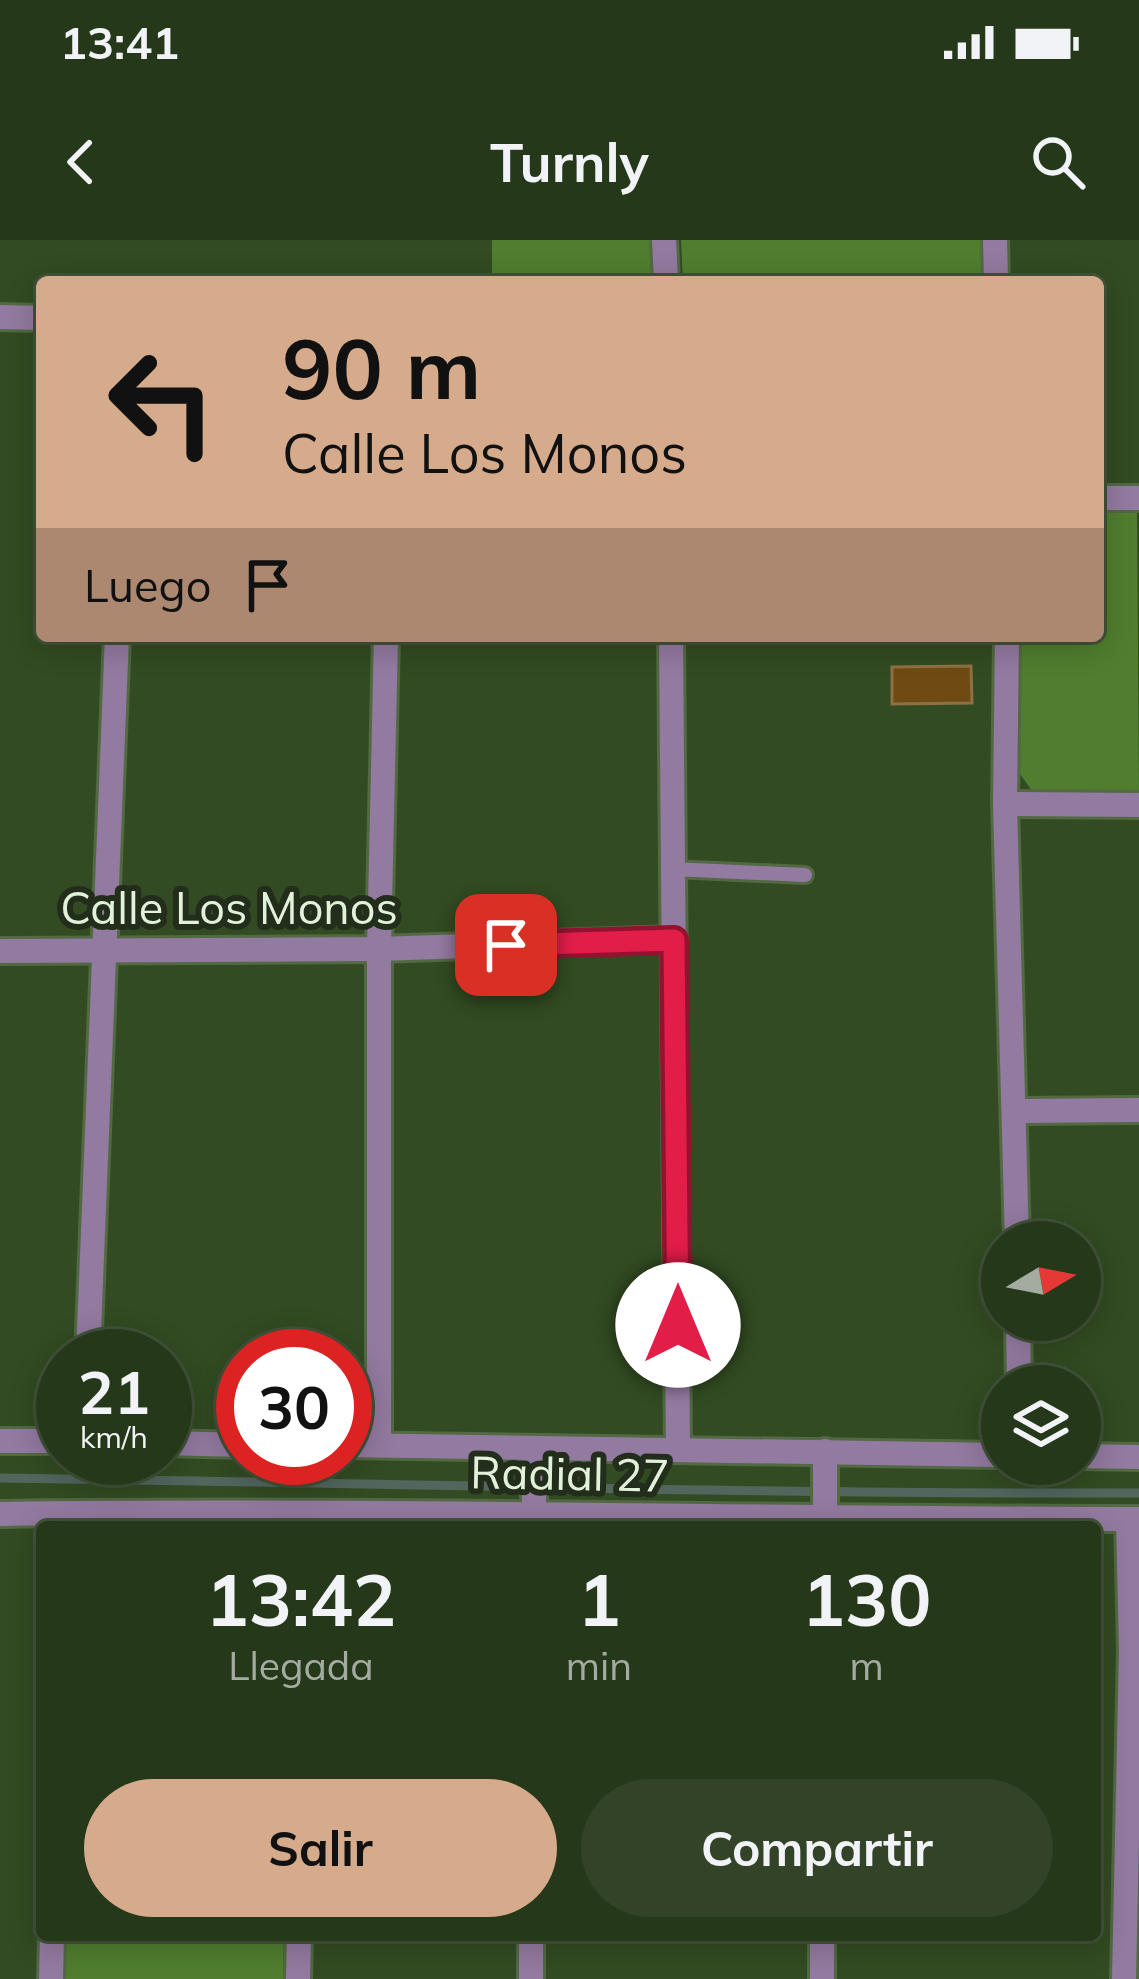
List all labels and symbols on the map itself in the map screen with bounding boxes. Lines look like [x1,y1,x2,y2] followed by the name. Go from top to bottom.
[60,879,398,935] street label: Calle Los Monos
[455,894,557,996] pin
[981,1221,1101,1341] north arrow
[615,1262,741,1388] position arrow
[216,1329,372,1485] speed limit sign: 30
[470,1443,670,1503] street label: Radial 27

